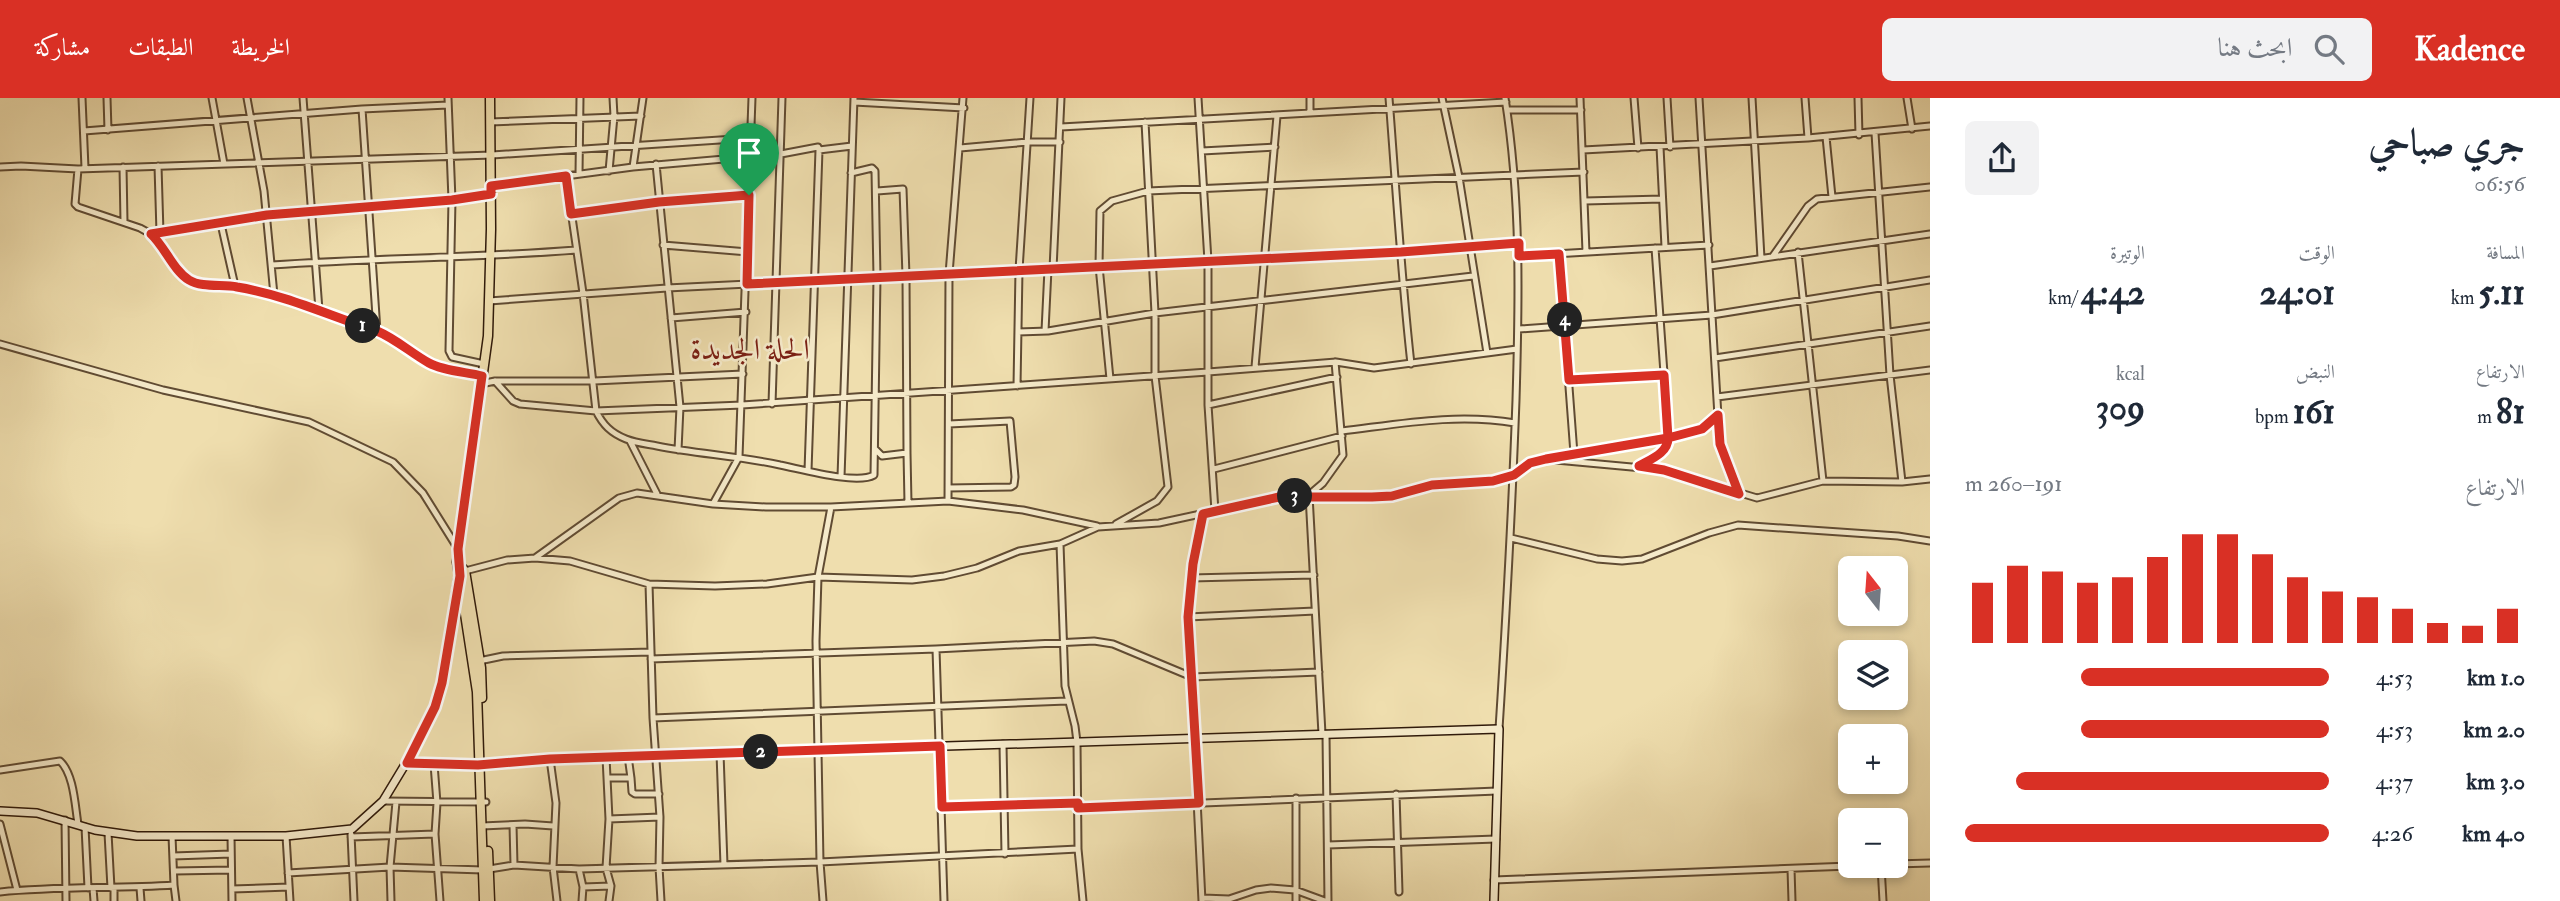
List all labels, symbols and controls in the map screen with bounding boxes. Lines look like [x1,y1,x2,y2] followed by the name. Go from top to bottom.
[1882,18,2372,81] search box
[2414,29,2525,70] text: Kadence
[2310,30,2348,68] icon: search
[35,32,90,63] text: مشاركة
[128,32,194,63] text: الطبقات
[232,32,290,63] text: الخريطة
[2217,32,2292,64] text: ابحث هنا
[2369,119,2525,167] text: جري صباحي
[1965,121,2039,195] button: share
[719,123,779,195] pin
[730,134,768,172] icon: arrive
[2474,169,2525,198] text: 06:56
[2110,241,2145,265] text: الوتيرة
[2299,241,2335,265] text: الوقت
[2486,241,2525,265] text: المسافة
[2081,271,2145,315] text: 4:42
[2260,271,2335,315] text: 24:01
[2478,271,2525,315] text: 5.11
[2048,286,2081,310] text: /km
[2451,286,2478,310] text: km
[1548,302,1582,338] pin: 4
[1559,307,1570,331] text: 4
[346,308,380,344] pin: 1
[359,313,366,337] text: 1
[690,331,810,368] district label: الحلة الجديدة
[2296,360,2335,384] text: النبض
[2476,360,2525,384] text: الارتفاع
[2116,362,2145,386] text: kcal
[2096,386,2145,430] text: 309
[2293,390,2335,434] text: 161
[2496,390,2525,434] text: 81
[2255,405,2293,429] text: bpm
[2477,405,2496,429] text: m
[1965,469,2062,498] text: 191–260 m
[2465,473,2525,502] text: الارتفاع
[1278,478,1312,514] pin: 3
[1291,483,1298,507] text: 3
[1838,556,1908,626] north arrow
[1838,556,1908,878] map controls
[1838,640,1908,710] button: layers
[2376,663,2413,692] text: 4:53
[2467,663,2525,692] text: 1.0 km
[2376,715,2413,744] text: 4:53
[2463,715,2525,744] text: 2.0 km
[1838,724,1908,794] button: +
[744,734,778,770] pin: 2
[756,739,765,763] text: 2
[2376,767,2413,796] text: 4:37
[2466,767,2525,796] text: 3.0 km
[1838,808,1908,878] button: −
[2372,819,2413,848] text: 4:26
[2462,819,2525,848] text: 4.0 km

